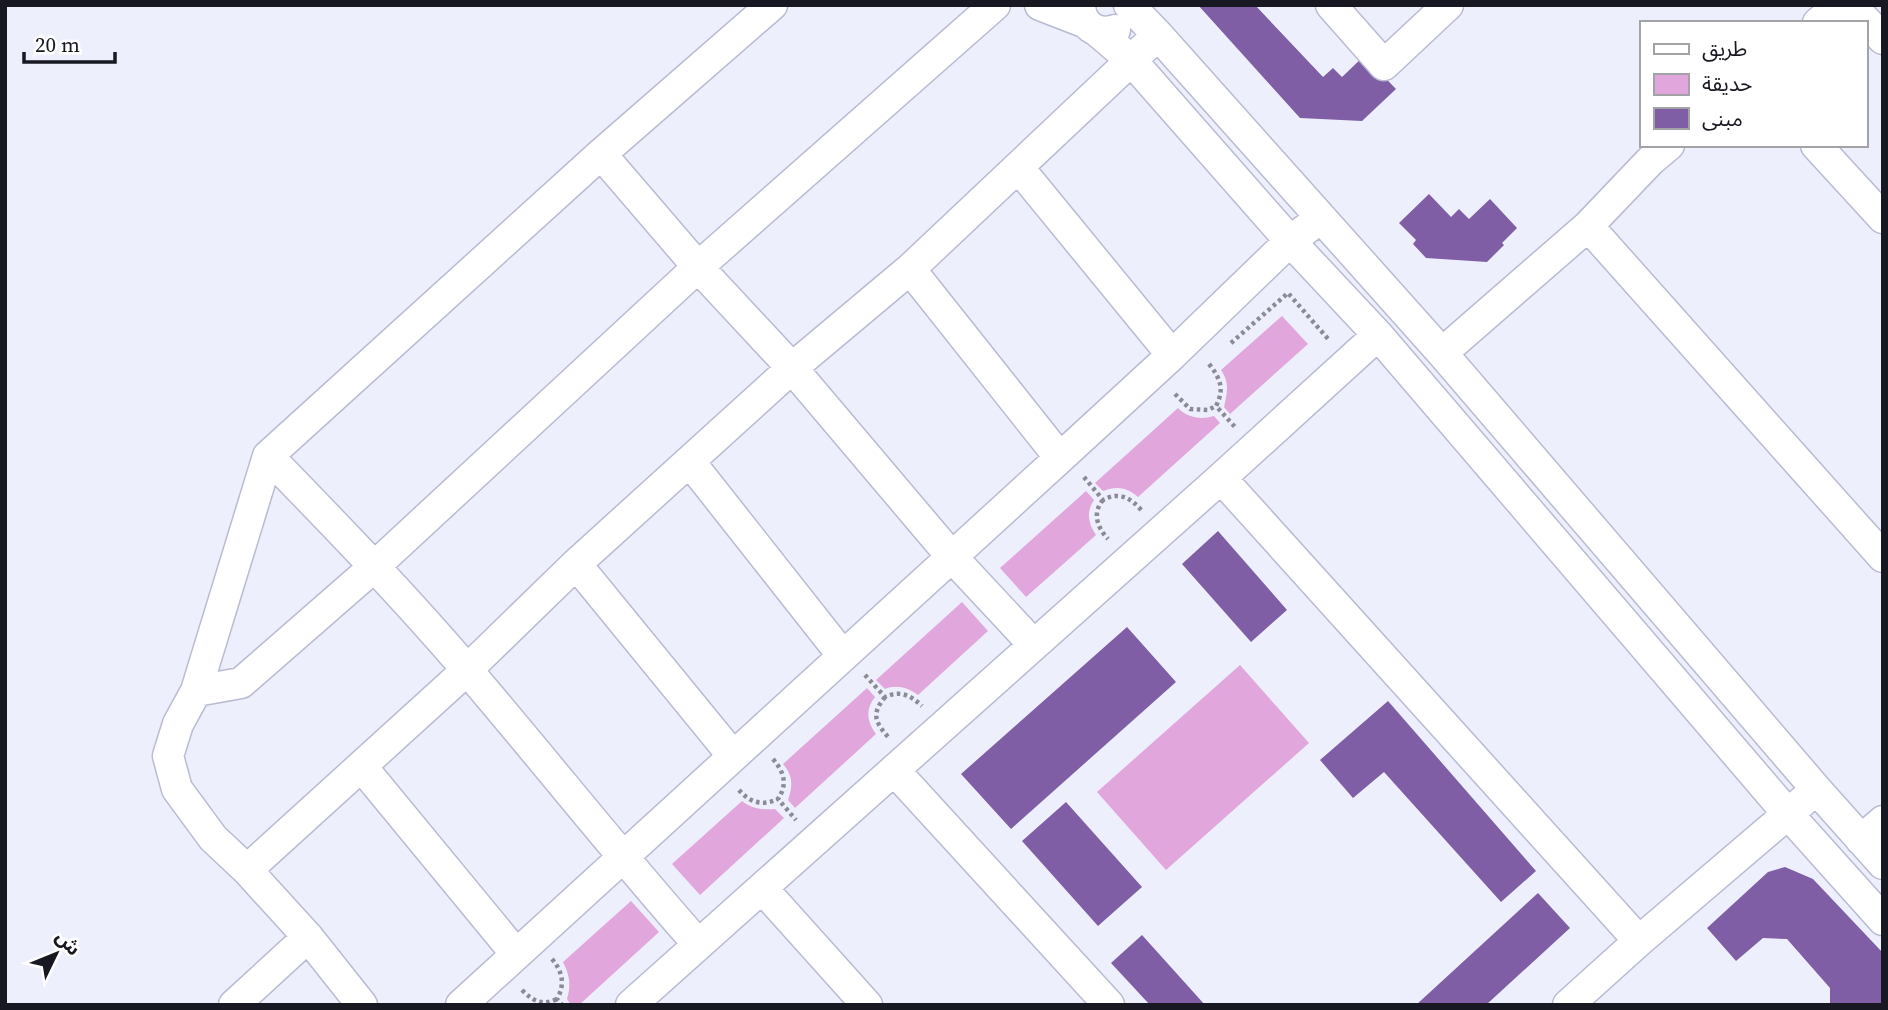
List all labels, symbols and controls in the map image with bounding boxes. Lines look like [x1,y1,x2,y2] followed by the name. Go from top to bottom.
[24,21,116,65] scale bar
[1640,21,1867,147] legend
[35,30,80,59] text: 20 m
[1702,34,1747,63] text: طريق
[1702,69,1752,98] text: حديقة
[1702,104,1743,133] text: مبنى
[21,919,91,989] north arrow
[50,924,87,961] text: ش

